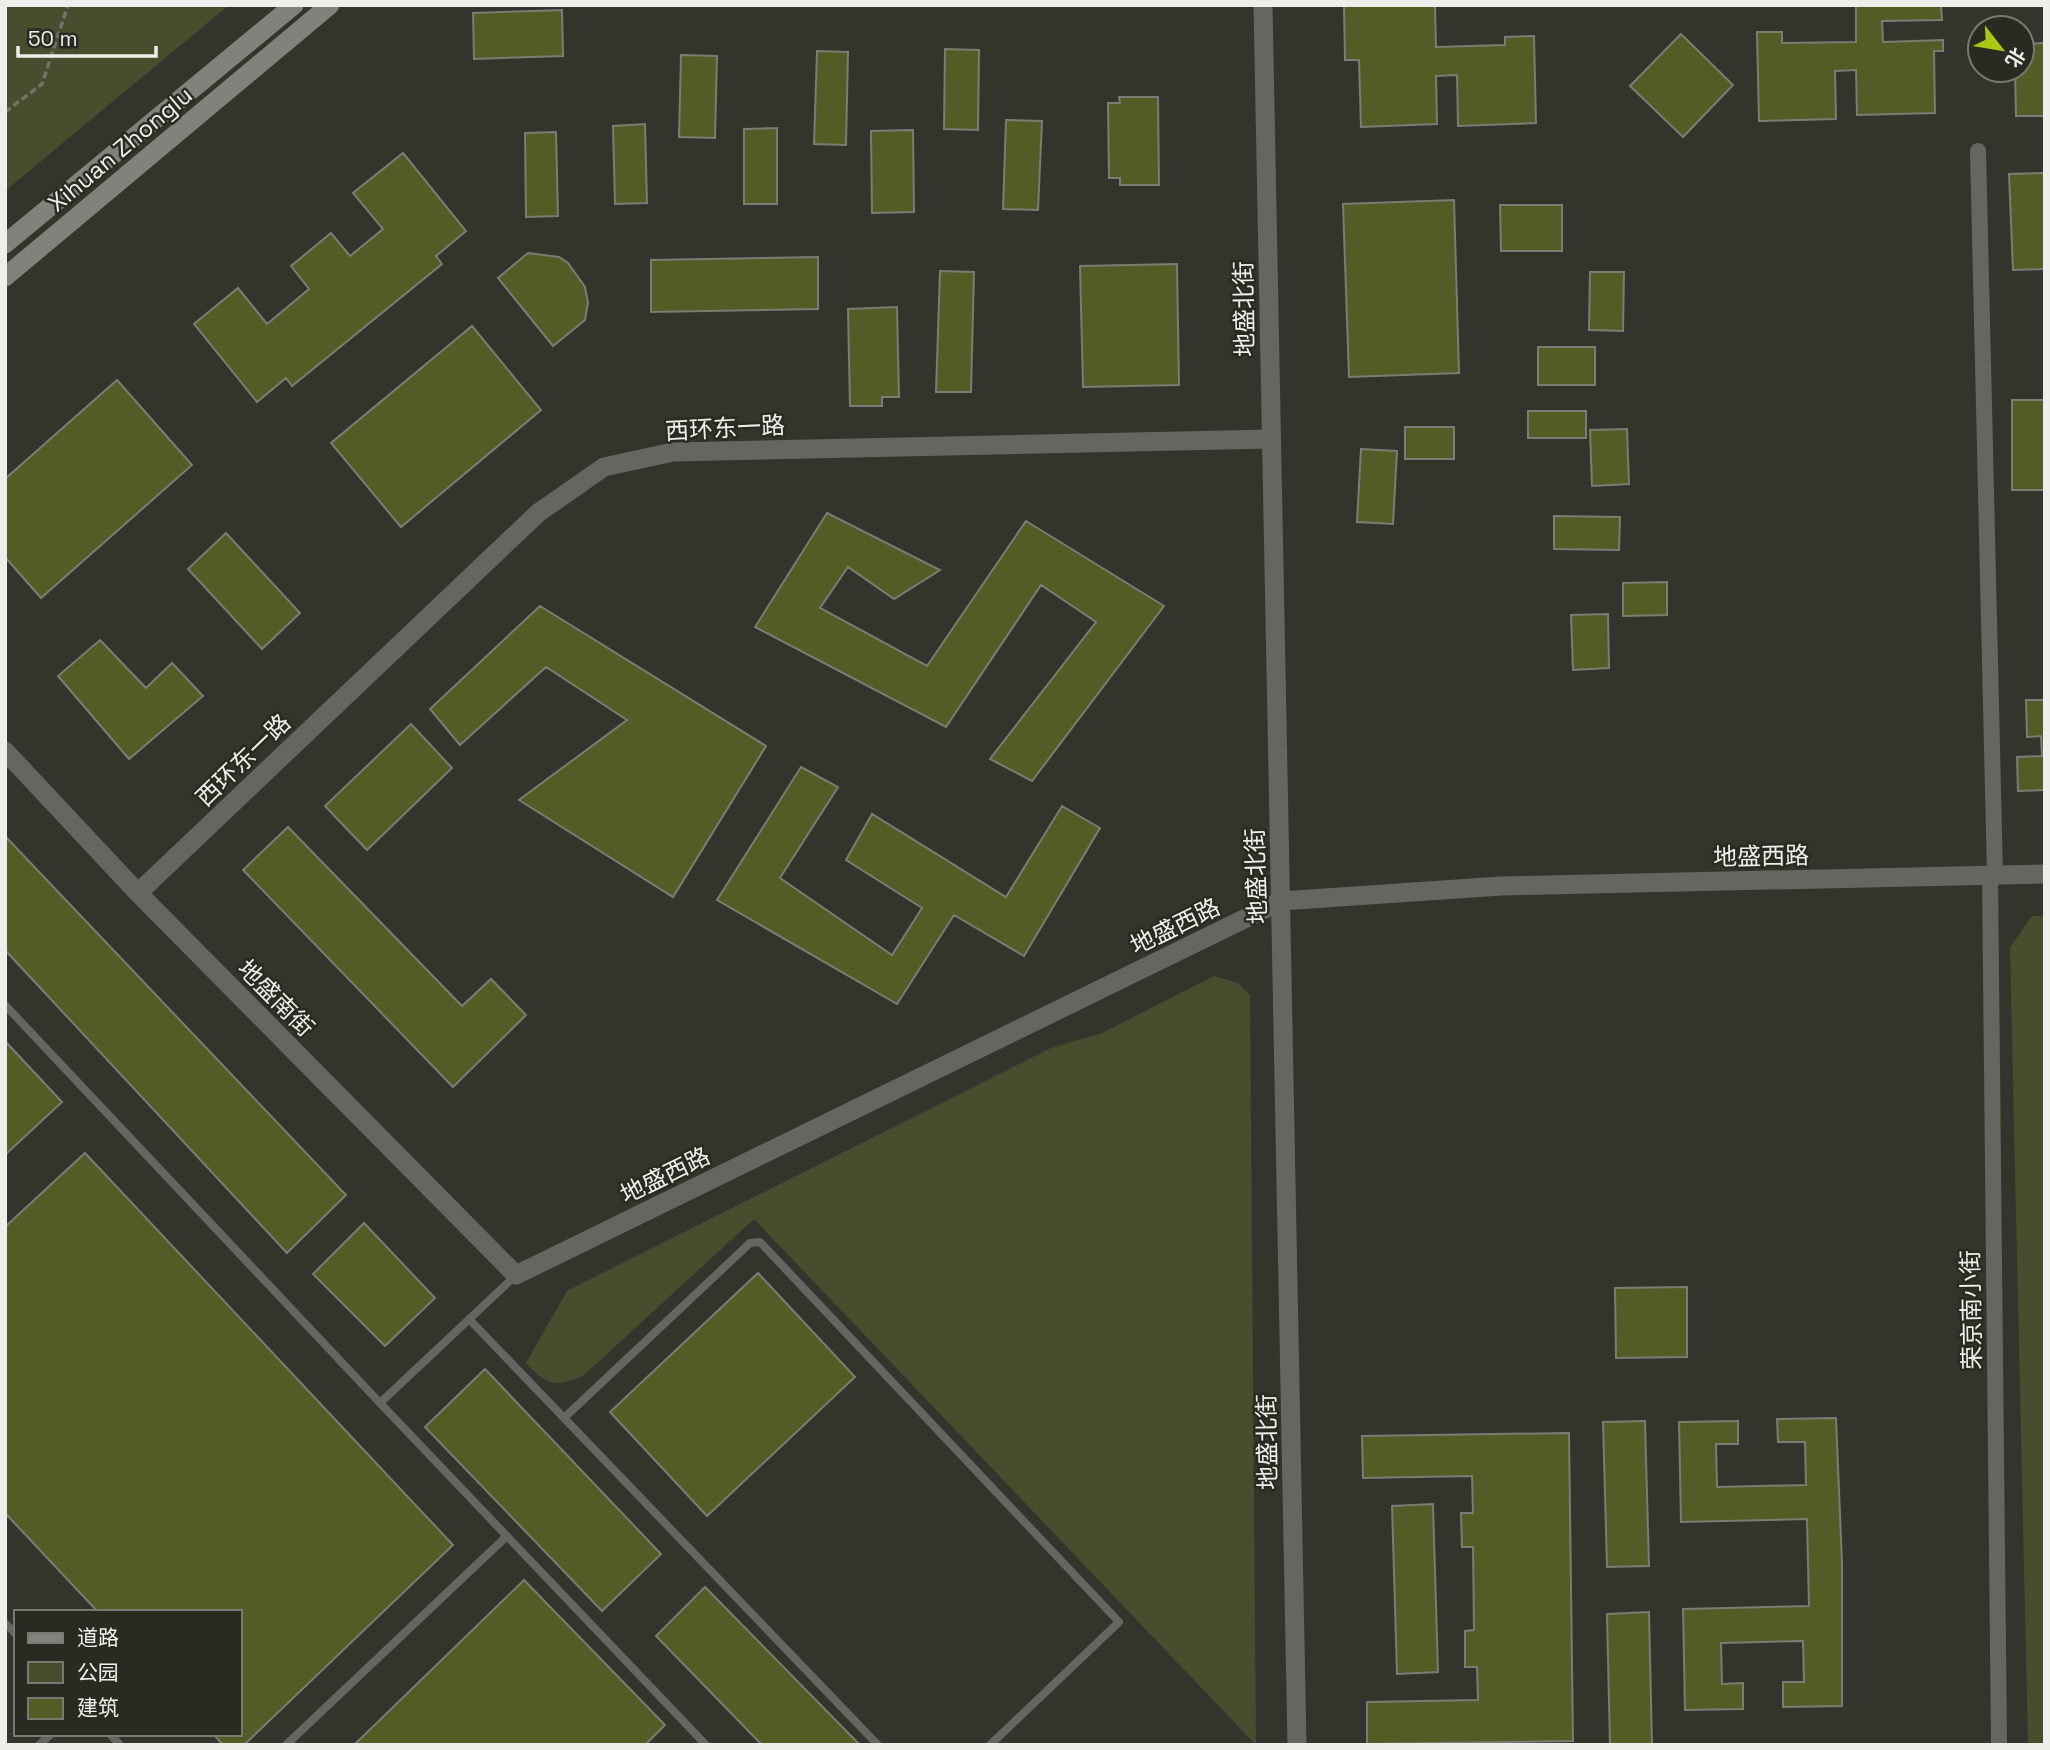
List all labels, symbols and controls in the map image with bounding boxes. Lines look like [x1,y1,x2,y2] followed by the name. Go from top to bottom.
[18,14,156,58] scale bar
[1966,14,2036,84] north arrow
[28,25,78,52] text: 50 m
[2000,43,2031,72] text: 北
[41,80,199,218] street label: Xihuan Zhonglu
[1228,261,1260,357] street label: 地盛北街
[664,409,786,447] street label: 西环东一路
[189,707,297,813] street label: 西环东一路
[1239,827,1273,925] street label: 地盛北街
[1713,840,1809,872] street label: 地盛西路
[1125,891,1225,961] street label: 地盛西路
[231,953,321,1043] street label: 地盛南街
[615,1140,715,1210] street label: 地盛西路
[1954,1250,1988,1370] street label: 荣京南小街
[1251,1394,1283,1490] street label: 地盛北街
[14,1610,242,1736] legend
[77,1624,119,1651] text: 道路
[77,1659,119,1686] text: 公园
[77,1694,119,1721] text: 建筑

